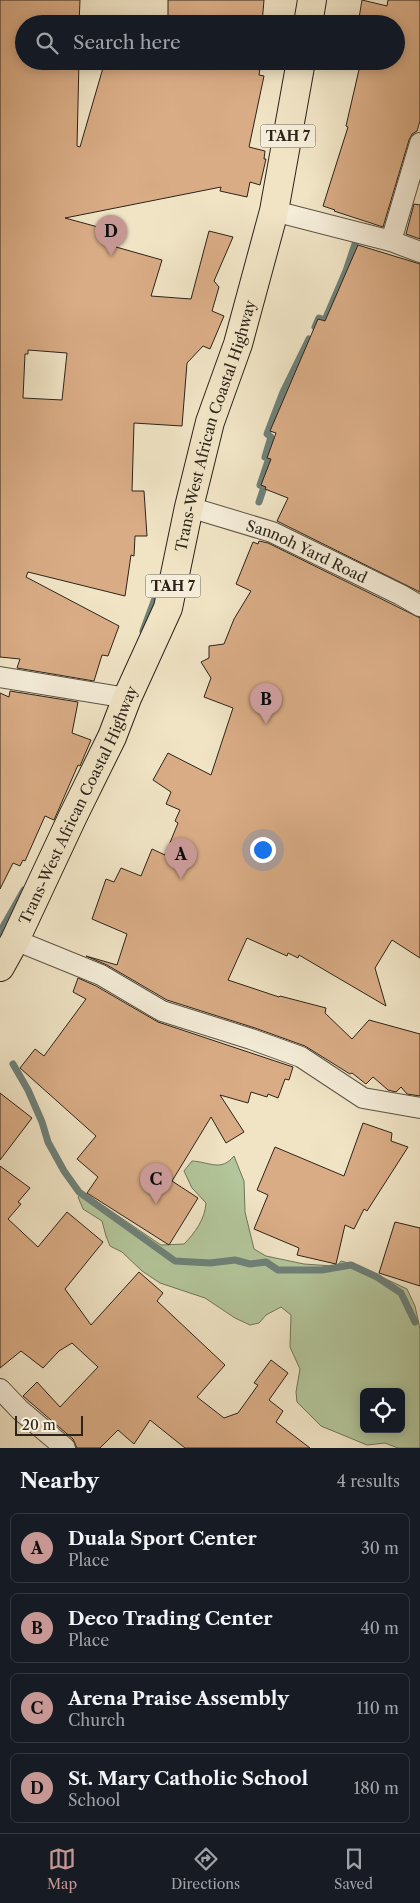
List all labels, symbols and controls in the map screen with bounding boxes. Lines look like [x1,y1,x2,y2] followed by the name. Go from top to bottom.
[15,15,405,70] search box
[33,29,61,57] icon: search
[73,31,181,54] text: Search here
[260,124,316,148] road number: TAH 7
[95,215,127,256] pin: D
[170,297,259,553] street label: Trans-West African Coastal Highway
[244,515,370,587] street label: Sannoh Yard Road
[146,574,200,598] road number: TAH 7
[14,682,141,927] street label: Trans-West African Coastal Highway
[250,683,282,724] pin: B
[250,837,276,863] your location
[165,838,197,879] pin: A
[140,1163,172,1204] pin: C
[360,1388,405,1433] map controls
[360,1388,405,1433] button: locate
[15,1413,82,1436] scale bar
[22,1416,56,1434] text: 20 m
[20,1468,99,1493] text: Nearby
[337,1471,400,1491] text: 4 results
[68,1527,257,1550] text: Duala Sport Center
[31,1538,43,1558] text: A
[361,1538,399,1558] text: 30 m
[68,1550,109,1570] text: Place
[68,1607,273,1630] text: Deco Trading Center
[31,1618,43,1638] text: B
[360,1618,399,1638] text: 40 m
[68,1630,109,1650] text: Place
[68,1687,289,1710] text: Arena Praise Assembly
[31,1698,43,1718] text: C
[356,1698,399,1718] text: 110 m
[68,1710,125,1730] text: Church
[68,1767,308,1790] text: St. Mary Catholic School
[30,1778,44,1798] text: D
[353,1778,399,1798] text: 180 m
[68,1790,120,1810] text: School
[47,1845,77,1893] tab: Map
[171,1845,240,1893] tab: Directions
[334,1845,373,1893] tab: Saved

